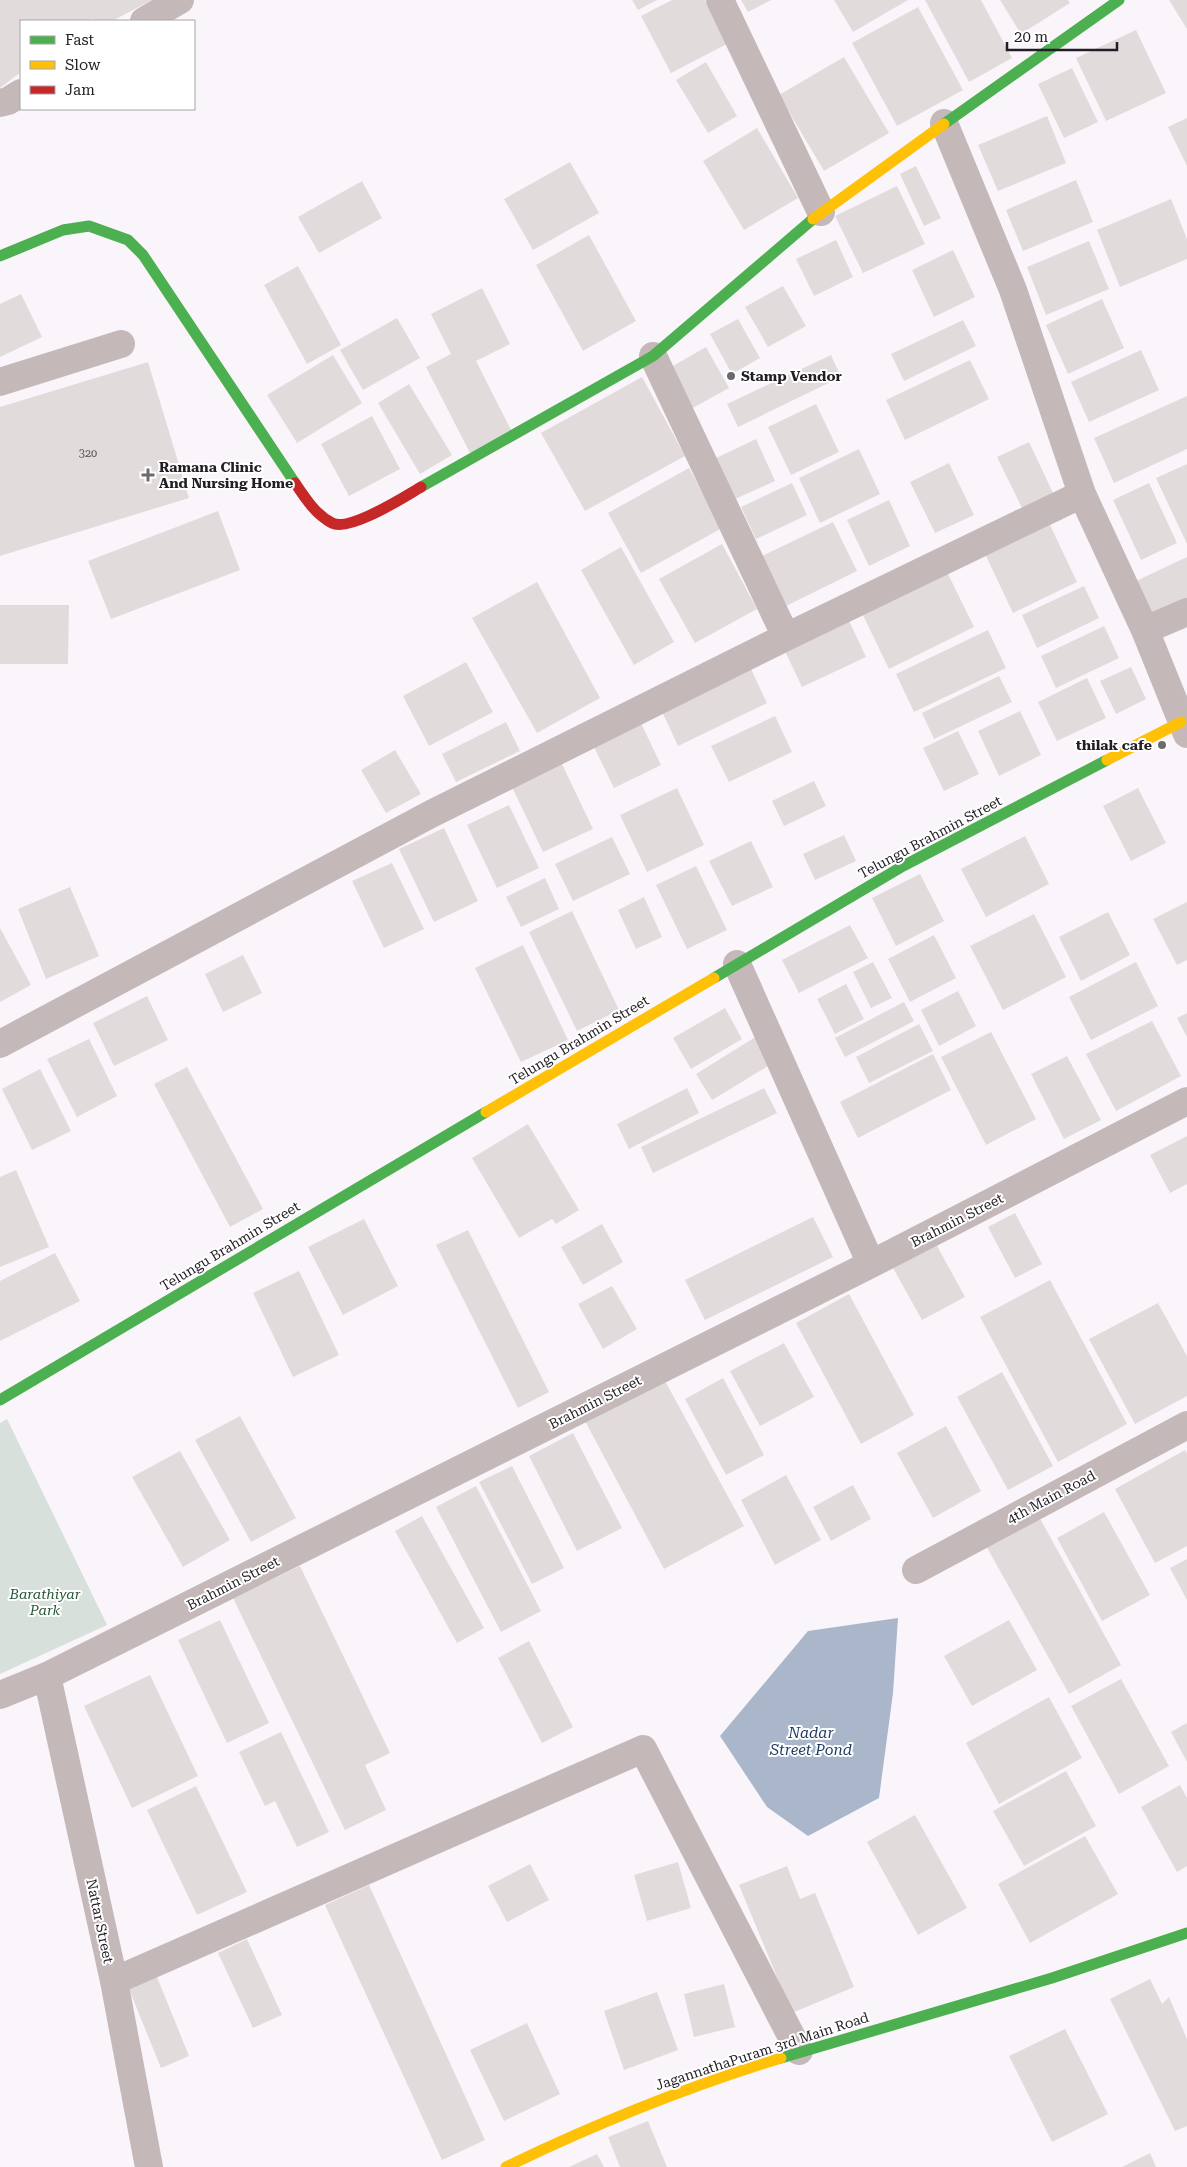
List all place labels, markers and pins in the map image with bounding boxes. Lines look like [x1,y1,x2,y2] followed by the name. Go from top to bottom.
[741,368,842,384] place label: Stamp Vendor
[725,370,737,382] marker: Stamp Vendor
[159,459,293,491] place label: Ramana Clinic And Nursing Home
[141,468,155,482] marker: Ramana Clinic And Nursing Home
[1076,737,1152,753] place label: thilak cafe
[1156,739,1168,751] marker: thilak cafe

